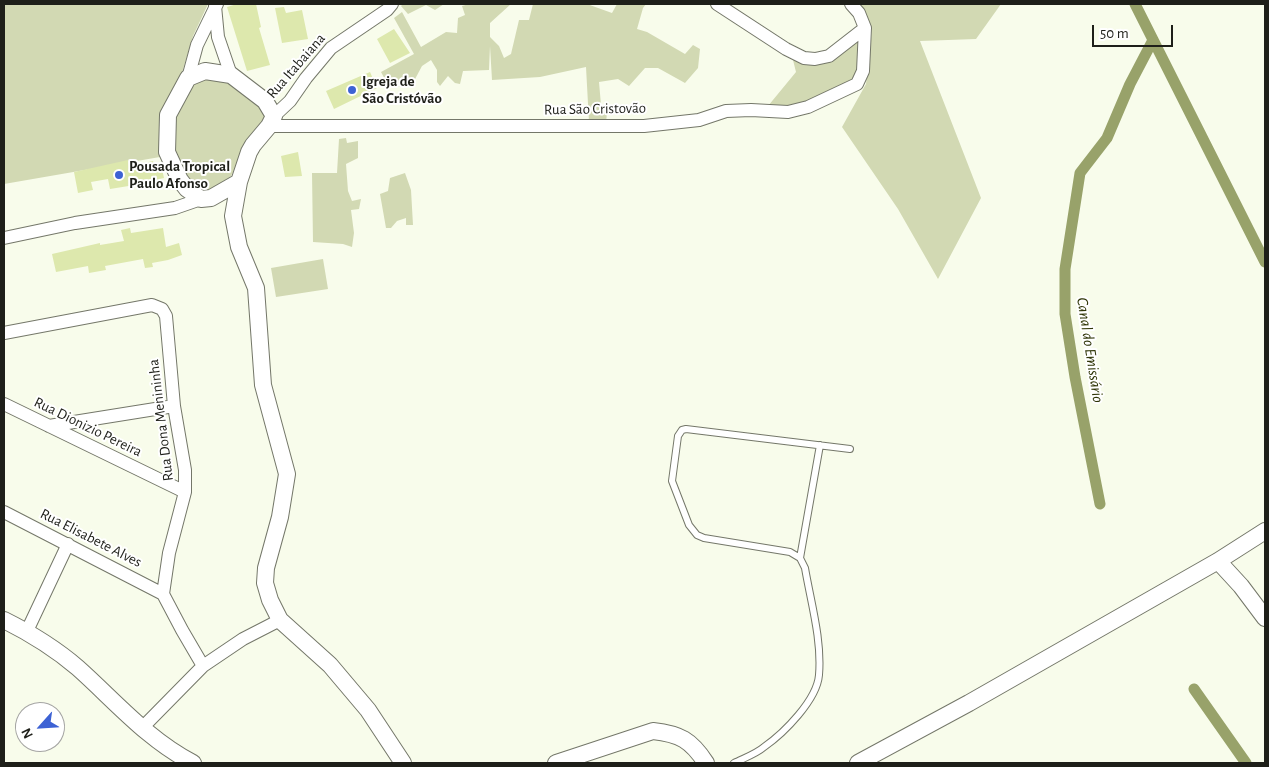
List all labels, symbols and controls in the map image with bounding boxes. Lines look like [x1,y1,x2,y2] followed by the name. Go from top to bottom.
[1094,15,1175,47] scale bar
[1100,26,1129,41] text: 50 m
[263,30,329,102] street label: Rua Itabaiana
[362,72,442,107] place label: Igreja de São Cristóvão
[346,84,358,96] marker: Igreja de São Cristóvão
[544,99,646,119] street label: Rua São Cristovão
[129,157,230,192] place label: Pousada Tropical Paulo Afonso
[113,169,125,181] marker: Pousada Tropical Paulo Afonso
[1072,296,1108,404] water label: Canal do Emissário
[145,358,177,482] street label: Rua Dona Menininha
[31,393,145,461] street label: Rua Dionizio Pereira
[37,505,145,571] street label: Rua Elisabete Alves
[15,702,65,752] north arrow
[19,726,36,741] text: N

